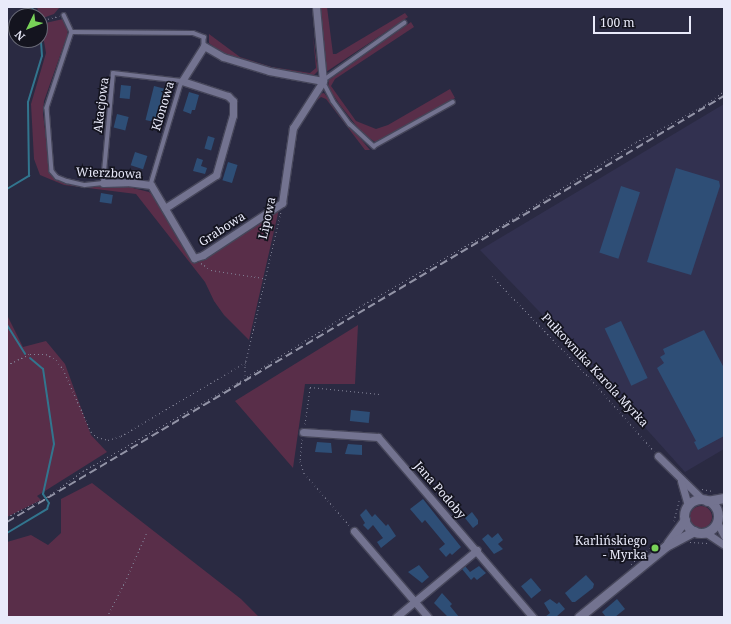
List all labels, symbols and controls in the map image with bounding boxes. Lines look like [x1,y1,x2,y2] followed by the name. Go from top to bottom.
[8,8,48,48] north arrow
[595,8,693,34] scale bar
[600,14,635,31] text: 100 m
[11,28,28,44] text: N
[90,76,112,134] street label: Akacjowa
[149,80,177,132] street label: Klonowa
[76,165,142,181] street label: Wierzbowa
[256,196,278,240] street label: Lipowa
[196,209,248,249] street label: Grabowa
[539,310,651,430] street label: Pułkownika Karola Myrka
[411,458,469,522] street label: Jana Podoby
[575,534,647,562] place label: Karlińskiego - Myrka
[650,543,660,553] marker: Karlińskiego - Myrka

